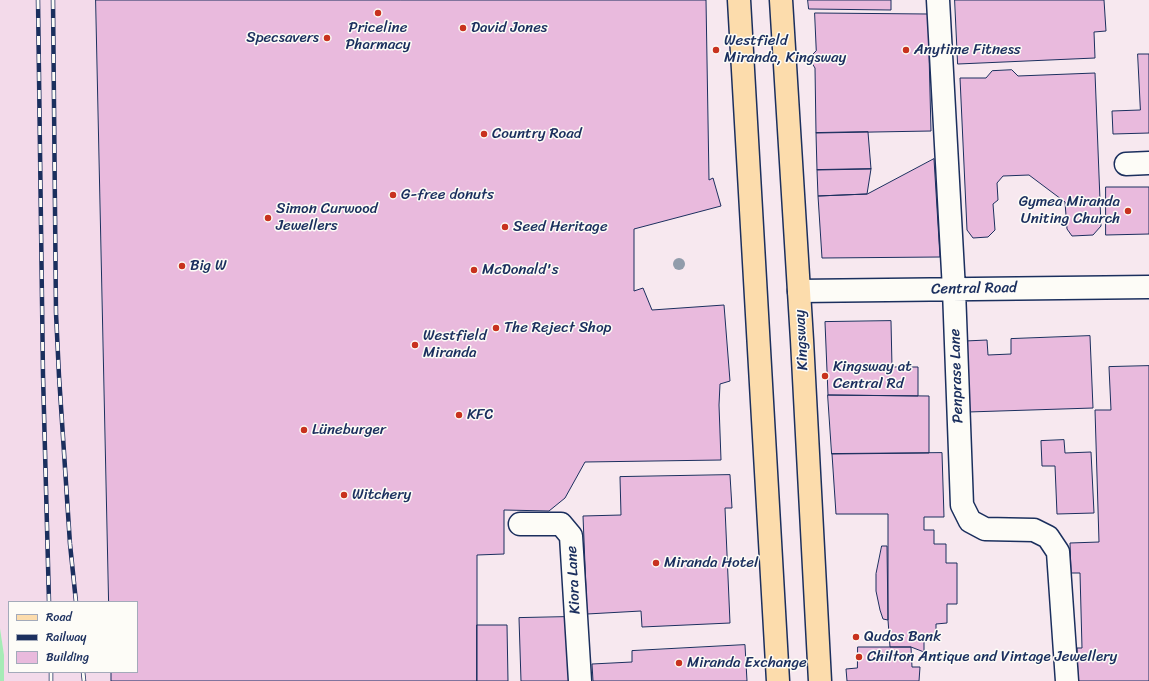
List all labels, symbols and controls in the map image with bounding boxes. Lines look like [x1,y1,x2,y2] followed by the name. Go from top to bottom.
[373,8,383,18] marker: Priceline Pharmacy
[346,19,410,54] place label: Priceline Pharmacy
[471,19,548,37] place label: David Jones
[458,23,468,33] marker: David Jones
[246,29,319,47] place label: Specsavers
[724,32,846,67] place label: Westfield Miranda, Kingsway
[322,33,332,43] marker: Specsavers
[914,41,1021,59] place label: Anytime Fitness
[711,45,721,55] marker: Westfield Miranda, Kingsway
[901,45,911,55] marker: Anytime Fitness
[492,125,582,143] place label: Country Road
[479,129,489,139] marker: Country Road
[401,186,494,204] place label: G-free donuts
[388,190,398,200] marker: G-free donuts
[1019,193,1120,228] place label: Gymea Miranda Uniting Church
[276,200,378,235] place label: Simon Curwood Jewellers
[1123,206,1133,216] marker: Gymea Miranda Uniting Church
[263,213,273,223] marker: Simon Curwood Jewellers
[513,218,608,236] place label: Seed Heritage
[500,222,510,232] marker: Seed Heritage
[190,257,227,275] place label: Big W
[177,261,187,271] marker: Big W
[482,261,559,279] place label: McDonald's
[469,265,479,275] marker: McDonald's
[931,279,1017,299] street label: Central Road
[791,309,813,371] street label: Kingsway
[504,319,611,337] place label: The Reject Shop
[491,323,501,333] marker: The Reject Shop
[423,327,487,362] place label: Westfield Miranda
[946,328,968,424] street label: Penprase Lane
[410,340,420,350] marker: Westfield Miranda
[833,358,912,393] place label: Kingsway at Central Rd
[820,371,830,381] marker: Kingsway at Central Rd
[467,406,493,424] place label: KFC
[454,410,464,420] marker: KFC
[312,421,386,439] place label: Lüneburger
[299,425,309,435] marker: Lüneburger
[352,486,411,504] place label: Witchery
[339,490,349,500] marker: Witchery
[563,545,585,615] street label: Kiora Lane
[664,554,758,572] place label: Miranda Hotel
[651,558,661,568] marker: Miranda Hotel
[8,601,138,673] legend
[46,606,72,628] text: Road
[46,626,87,648] text: Railway
[864,628,941,646] place label: Qudos Bank
[851,632,861,642] marker: Qudos Bank
[46,646,89,668] text: Building
[867,648,1117,666] place label: Chilton Antique and Vintage Jewellery
[854,652,864,662] marker: Chilton Antique and Vintage Jewellery
[687,654,807,672] place label: Miranda Exchange
[674,658,684,668] marker: Miranda Exchange

